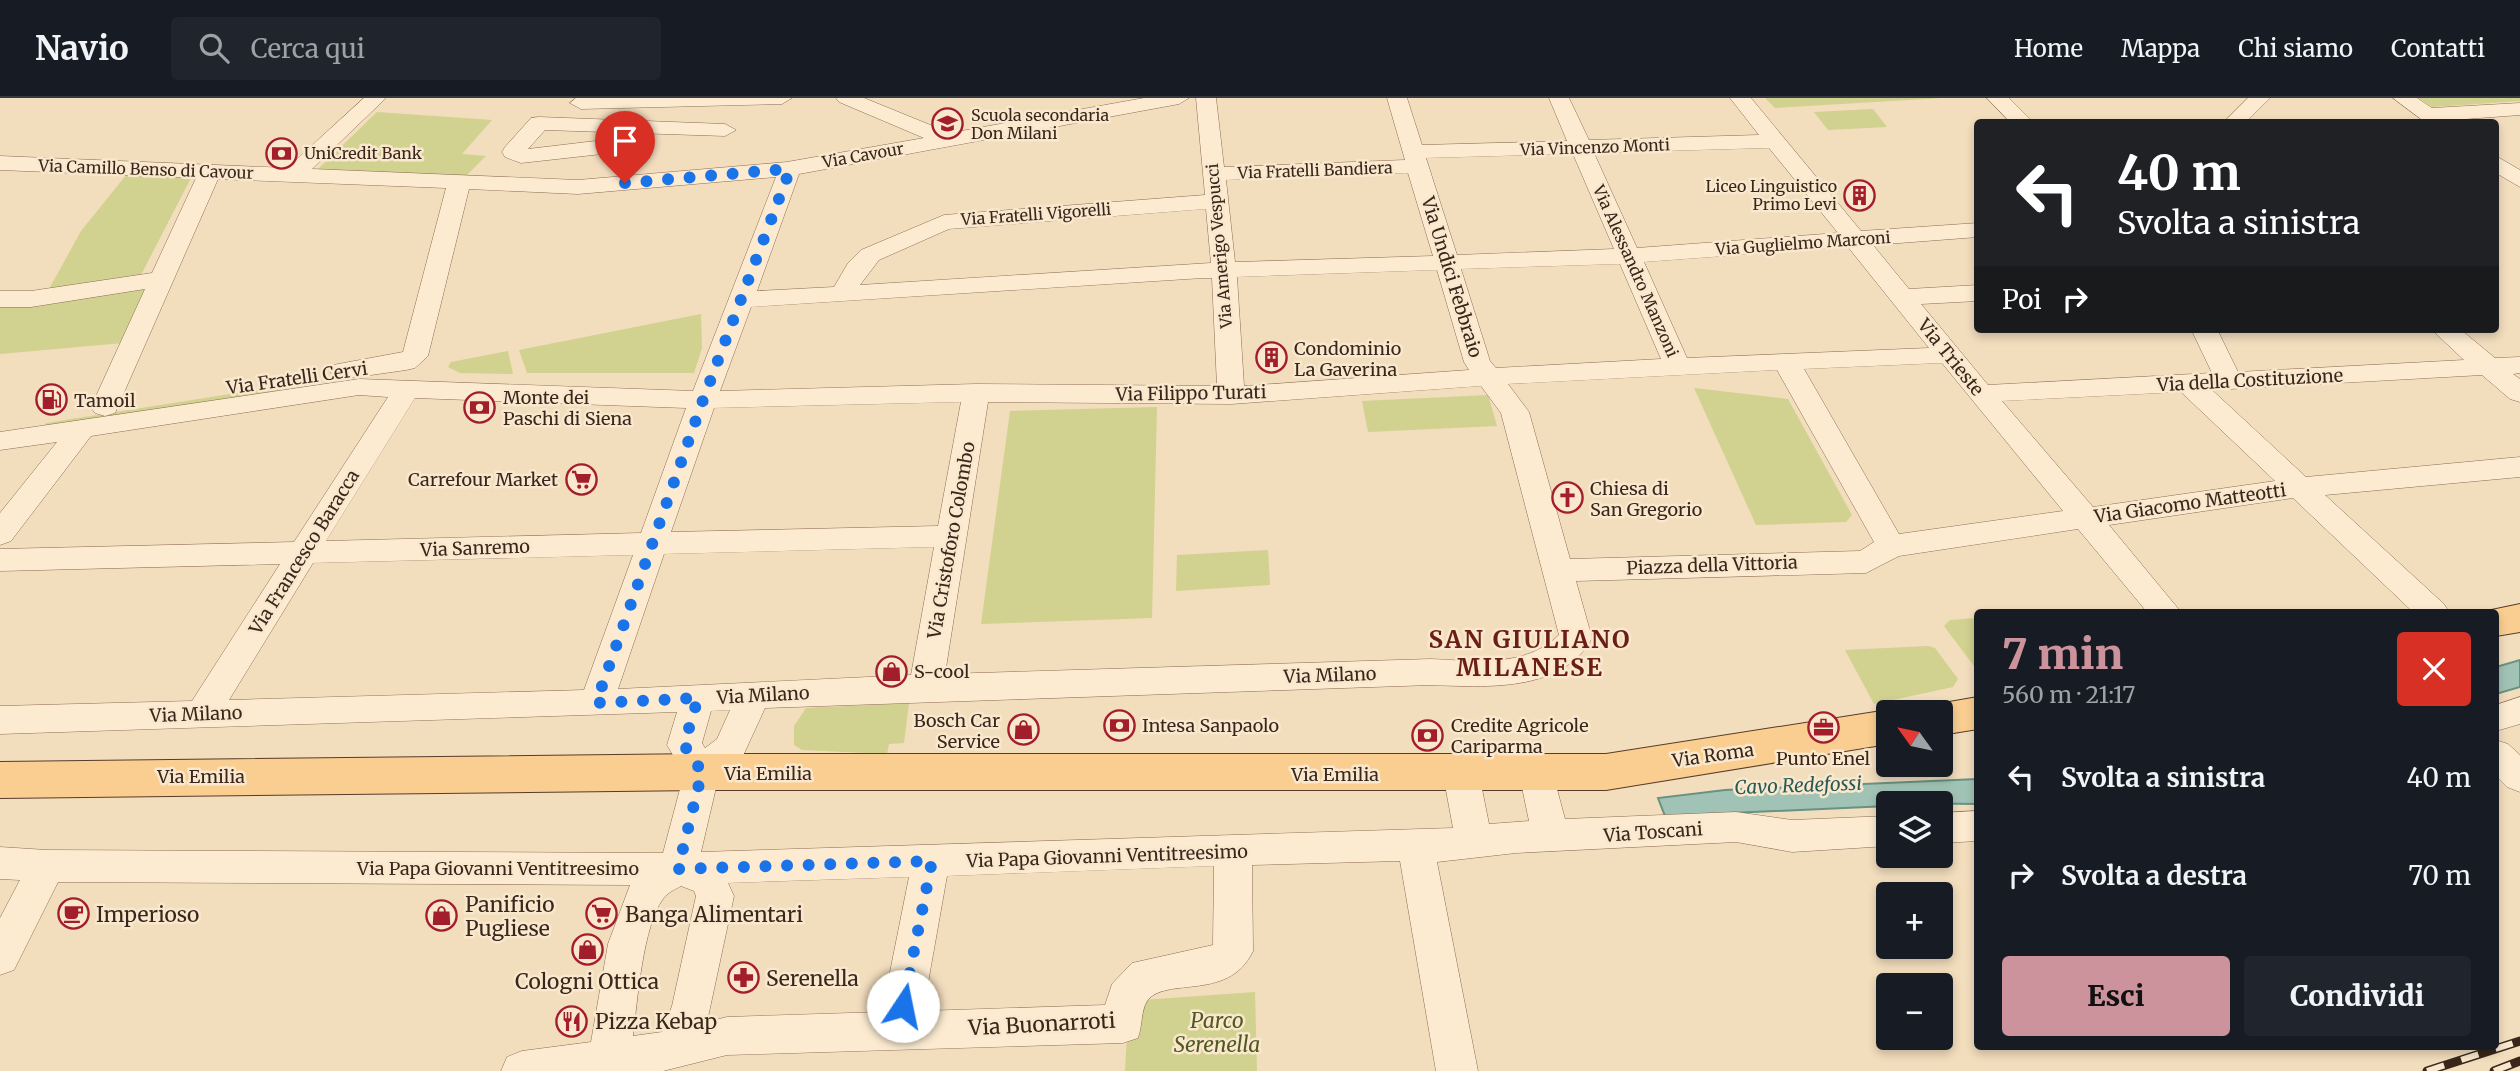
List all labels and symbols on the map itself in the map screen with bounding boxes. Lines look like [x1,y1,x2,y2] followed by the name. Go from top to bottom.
[971,105,1109,143] place label: Scuola secondaria Don Milani
[931,107,965,141] school or university icon: Scuola secondaria Don Milani
[595,111,655,183] pin
[1519,134,1670,160] street label: Via Vincenzo Monti
[264,136,298,170] bank icon: UniCredit Bank
[820,138,905,172] street label: Via Cavour
[304,143,423,163] place label: UniCredit Bank
[37,155,254,183] street label: Via Camillo Benso di Cavour
[1236,157,1393,183] street label: Via Fratelli Bandiera
[1202,163,1236,330] street label: Via Amerigo Vespucci
[1706,176,1837,214] place label: Liceo Linguistico Primo Levi
[1843,178,1877,212] building icon: Liceo Linguistico Primo Levi
[1589,181,1683,360] street label: Via Alessandro Manzoni
[1416,193,1487,360] street label: Via Undici Febbraio
[959,199,1112,229] street label: Via Fratelli Vigorelli
[1714,227,1891,259] street label: Via Guglielmo Marconi
[1912,313,1989,400] street label: Via Trieste
[1294,337,1401,381] place label: Condominio La Gaverina
[1254,341,1288,375] building icon: Condominio La Gaverina
[224,357,369,399] street label: Via Fratelli Cervi
[2155,364,2344,396] street label: Via della Costituzione
[1114,380,1267,406] street label: Via Filippo Turati
[34,383,68,417] fuel station icon: Tamoil
[503,386,632,430] place label: Monte dei Paschi di Siena
[74,389,136,412] place label: Tamoil
[463,390,497,424] bank icon: Monte dei Paschi di Siena
[922,440,980,641] street label: Via Cristoforo Colombo
[564,462,598,496] supermarket icon: Carrefour Market
[243,465,364,640] street label: Via Francesco Baracca
[408,468,558,491] place label: Carrefour Market
[1590,477,1702,521] place label: Chiesa di San Gregorio
[2092,478,2288,528] street label: Via Giacomo Matteotti
[1550,481,1584,515] church icon: Chiesa di San Gregorio
[419,535,530,561] street label: Via Sanremo
[1626,550,1799,579] street label: Piazza della Vittoria
[1428,624,1632,683] district label: SAN GIULIANO MILANESE
[874,654,908,688] shop icon: S-cool
[914,660,970,683] place label: S-cool
[1282,662,1377,688] street label: Via Milano
[715,681,810,709] street label: Via Milano
[1876,700,1953,777] north arrow
[148,701,243,727] street label: Via Milano
[1102,708,1136,742] bank icon: Intesa Sanpaolo
[914,709,1000,753] place label: Bosch Car Service
[1806,710,1840,744] office icon: Punto Enel
[1006,713,1040,747] shop icon: Bosch Car Service
[1142,714,1279,737] place label: Intesa Sanpaolo
[1451,714,1589,758] place label: Credite Agricole Cariparma
[1411,718,1445,752] bank icon: Credite Agricole Cariparma
[1670,738,1756,772] street label: Via Roma
[1776,747,1871,770] place label: Punto Enel
[723,762,812,785] street label: Via Emilia
[1290,763,1379,786] street label: Via Emilia
[156,765,245,788] street label: Via Emilia
[1734,771,1862,799] water label: Cavo Redefossi
[1602,817,1703,847] street label: Via Toscani
[965,840,1248,872] street label: Via Papa Giovanni Ventitreesimo
[356,857,639,880] street label: Via Papa Giovanni Ventitreesimo
[465,891,555,942] place label: Panificio Pugliese
[56,897,90,931] cafe icon: Imperioso
[585,897,619,931] supermarket icon: Banga Alimentari
[425,899,459,933] shop icon: Panificio Pugliese
[96,901,199,928] place label: Imperioso
[625,901,803,928] place label: Banga Alimentari
[570,932,604,966] shop icon: Cologni Ottica
[726,961,760,995] pharmacy icon: Serenella
[766,965,859,992] place label: Serenella
[515,968,659,995] place label: Cologni Ottica
[866,969,940,1043] position arrow
[555,1004,589,1038] restaurant icon: Pizza Kebap
[967,1007,1116,1041] street label: Via Buonarroti
[1174,1007,1260,1058] park label: Parco Serenella
[595,1008,717,1035] place label: Pizza Kebap

